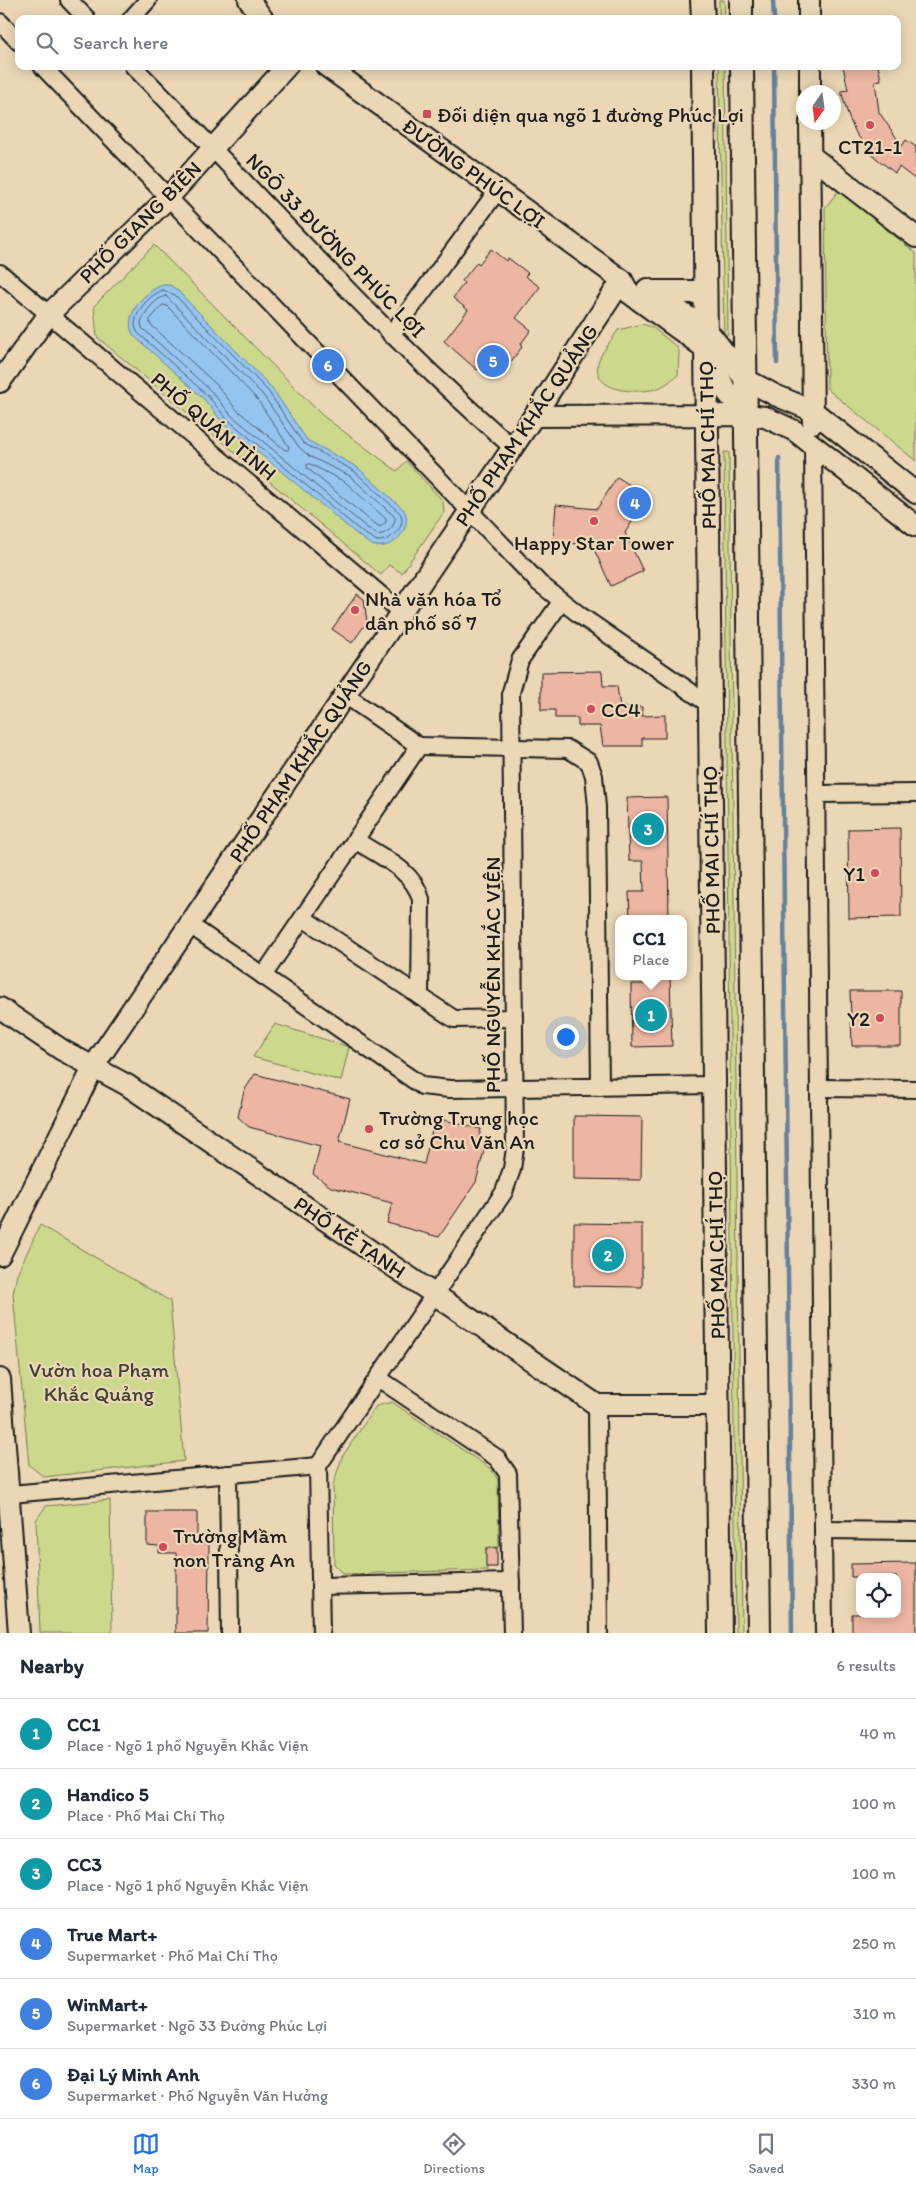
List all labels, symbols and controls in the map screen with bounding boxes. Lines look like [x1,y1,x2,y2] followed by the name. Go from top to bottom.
[15,15,901,70] search box
[33,29,61,57] icon: search
[73,31,168,54] text: Search here
[796,85,841,130] north arrow
[437,102,744,127] place label: Đối diện qua ngõ 1 đường Phúc Lợi
[421,108,433,120] marker: Đối diện qua ngõ 1 đường Phúc Lợi
[398,113,550,233] street label: ĐƯỜNG PHÚC LỢI
[864,119,876,131] marker: CT21-1
[838,134,902,159] place label: CT21-1
[241,147,431,343] street label: NGÕ 33 ĐƯỜNG PHÚC LỢI
[74,156,206,288] street label: PHỐ GIANG BIÊN
[449,319,603,531] street label: PHỐ PHẠM KHẮC QUẢNG
[477,342,509,380] pin: 5
[312,346,344,384] pin: 6
[693,360,721,530] street label: PHỐ MAI CHÍ THỌ
[146,366,282,486] street label: PHỐ QUÁN TÌNH
[619,484,651,522] pin: 4
[588,515,600,527] marker: Happy Star Tower
[514,530,675,555] place label: Happy Star Tower
[365,586,502,635] place label: Nhà văn hóa Tổ dân phố số 7
[349,604,361,616] marker: Nhà văn hóa Tổ dân phố số 7
[223,655,377,867] street label: PHỐ PHẠM KHẮC QUẢNG
[601,697,641,722] place label: CC4
[585,703,597,715] marker: CC4
[697,765,725,935] street label: PHỐ MAI CHÍ THỌ
[632,810,664,848] pin: 3
[480,857,505,1093] street label: PHỐ NGUYỄN KHẮC VIỆN
[843,861,865,886] place label: Y1
[869,867,881,879] marker: Y1
[615,915,687,980] popup
[633,927,666,950] text: CC1
[633,950,669,969] text: Place
[635,996,667,1034] pin: 1
[847,1006,870,1031] place label: Y2
[874,1012,886,1024] marker: Y2
[553,1024,579,1050] your location
[379,1105,539,1154] place label: Trường Trung học cơ sở Chu Văn An
[363,1123,375,1135] marker: Trường Trung học cơ sở Chu Văn An
[702,1170,730,1340] street label: PHỐ MAI CHÍ THỌ
[290,1191,410,1283] street label: PHỐ KẺ TẠNH
[592,1236,624,1274] pin: 2
[29,1357,170,1406] park label: Vườn hoa Phạm Khắc Quảng
[173,1523,295,1572] place label: Trường Mầm non Tràng An
[157,1541,169,1553] marker: Trường Mầm non Tràng An
[856,1573,901,1618] map controls
[856,1573,901,1618] button: locate
[20,1653,84,1678] text: Nearby
[836,1656,896,1675] text: 6 results
[67,1713,100,1736] text: CC1
[32,1724,40,1743] text: 1
[859,1724,896,1743] text: 40 m
[67,1736,309,1755] text: Place · Ngõ 1 phố Nguyễn Khắc Viện
[67,1783,149,1806] text: Handico 5
[32,1794,40,1813] text: 2
[852,1794,896,1813] text: 100 m
[67,1806,225,1825] text: Place · Phố Mai Chí Thọ
[67,1853,102,1876] text: CC3
[32,1864,40,1883] text: 3
[852,1864,896,1883] text: 100 m
[67,1876,309,1895] text: Place · Ngõ 1 phố Nguyễn Khắc Viện
[67,1923,157,1946] text: True Mart+
[31,1934,41,1953] text: 4
[852,1934,896,1953] text: 250 m
[67,1946,278,1965] text: Supermarket · Phố Mai Chí Thọ
[67,1993,148,2016] text: WinMart+
[32,2004,40,2023] text: 5
[853,2004,896,2023] text: 310 m
[67,2016,327,2035] text: Supermarket · Ngõ 33 Đường Phúc Lợi
[67,2063,199,2086] text: Đại Lý Minh Anh
[32,2074,40,2093] text: 6
[852,2074,896,2093] text: 330 m
[67,2086,328,2105] text: Supermarket · Phố Nguyễn Văn Hưởng
[132,2130,160,2177] tab: Map
[423,2130,485,2177] tab: Directions
[748,2130,784,2177] tab: Saved

